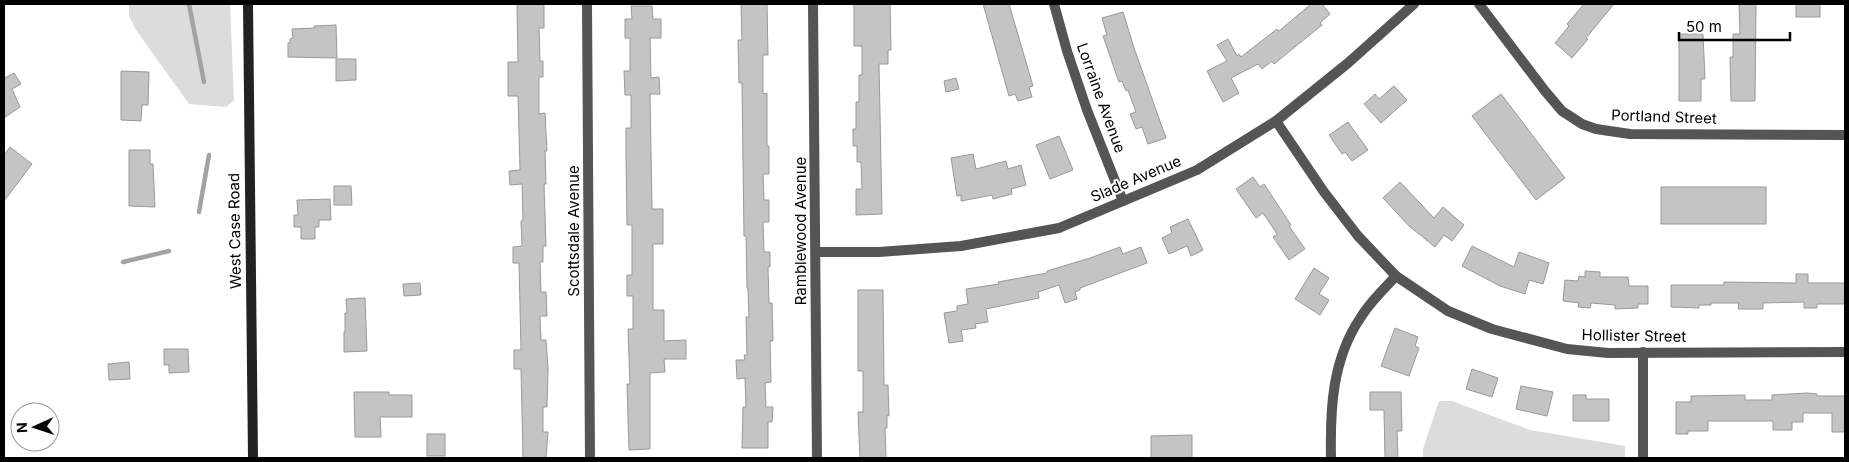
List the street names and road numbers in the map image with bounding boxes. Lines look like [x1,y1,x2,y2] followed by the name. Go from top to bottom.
[1073,40,1130,155] street label: Lorraine Avenue
[1611,105,1717,128] street label: Portland Street
[1088,151,1184,206] street label: Slade Avenue
[791,157,810,305] street label: Ramblewood Avenue
[564,165,583,297] street label: Scottsdale Avenue
[224,173,245,289] street label: West Case Road
[1582,325,1687,346] street label: Hollister Street

